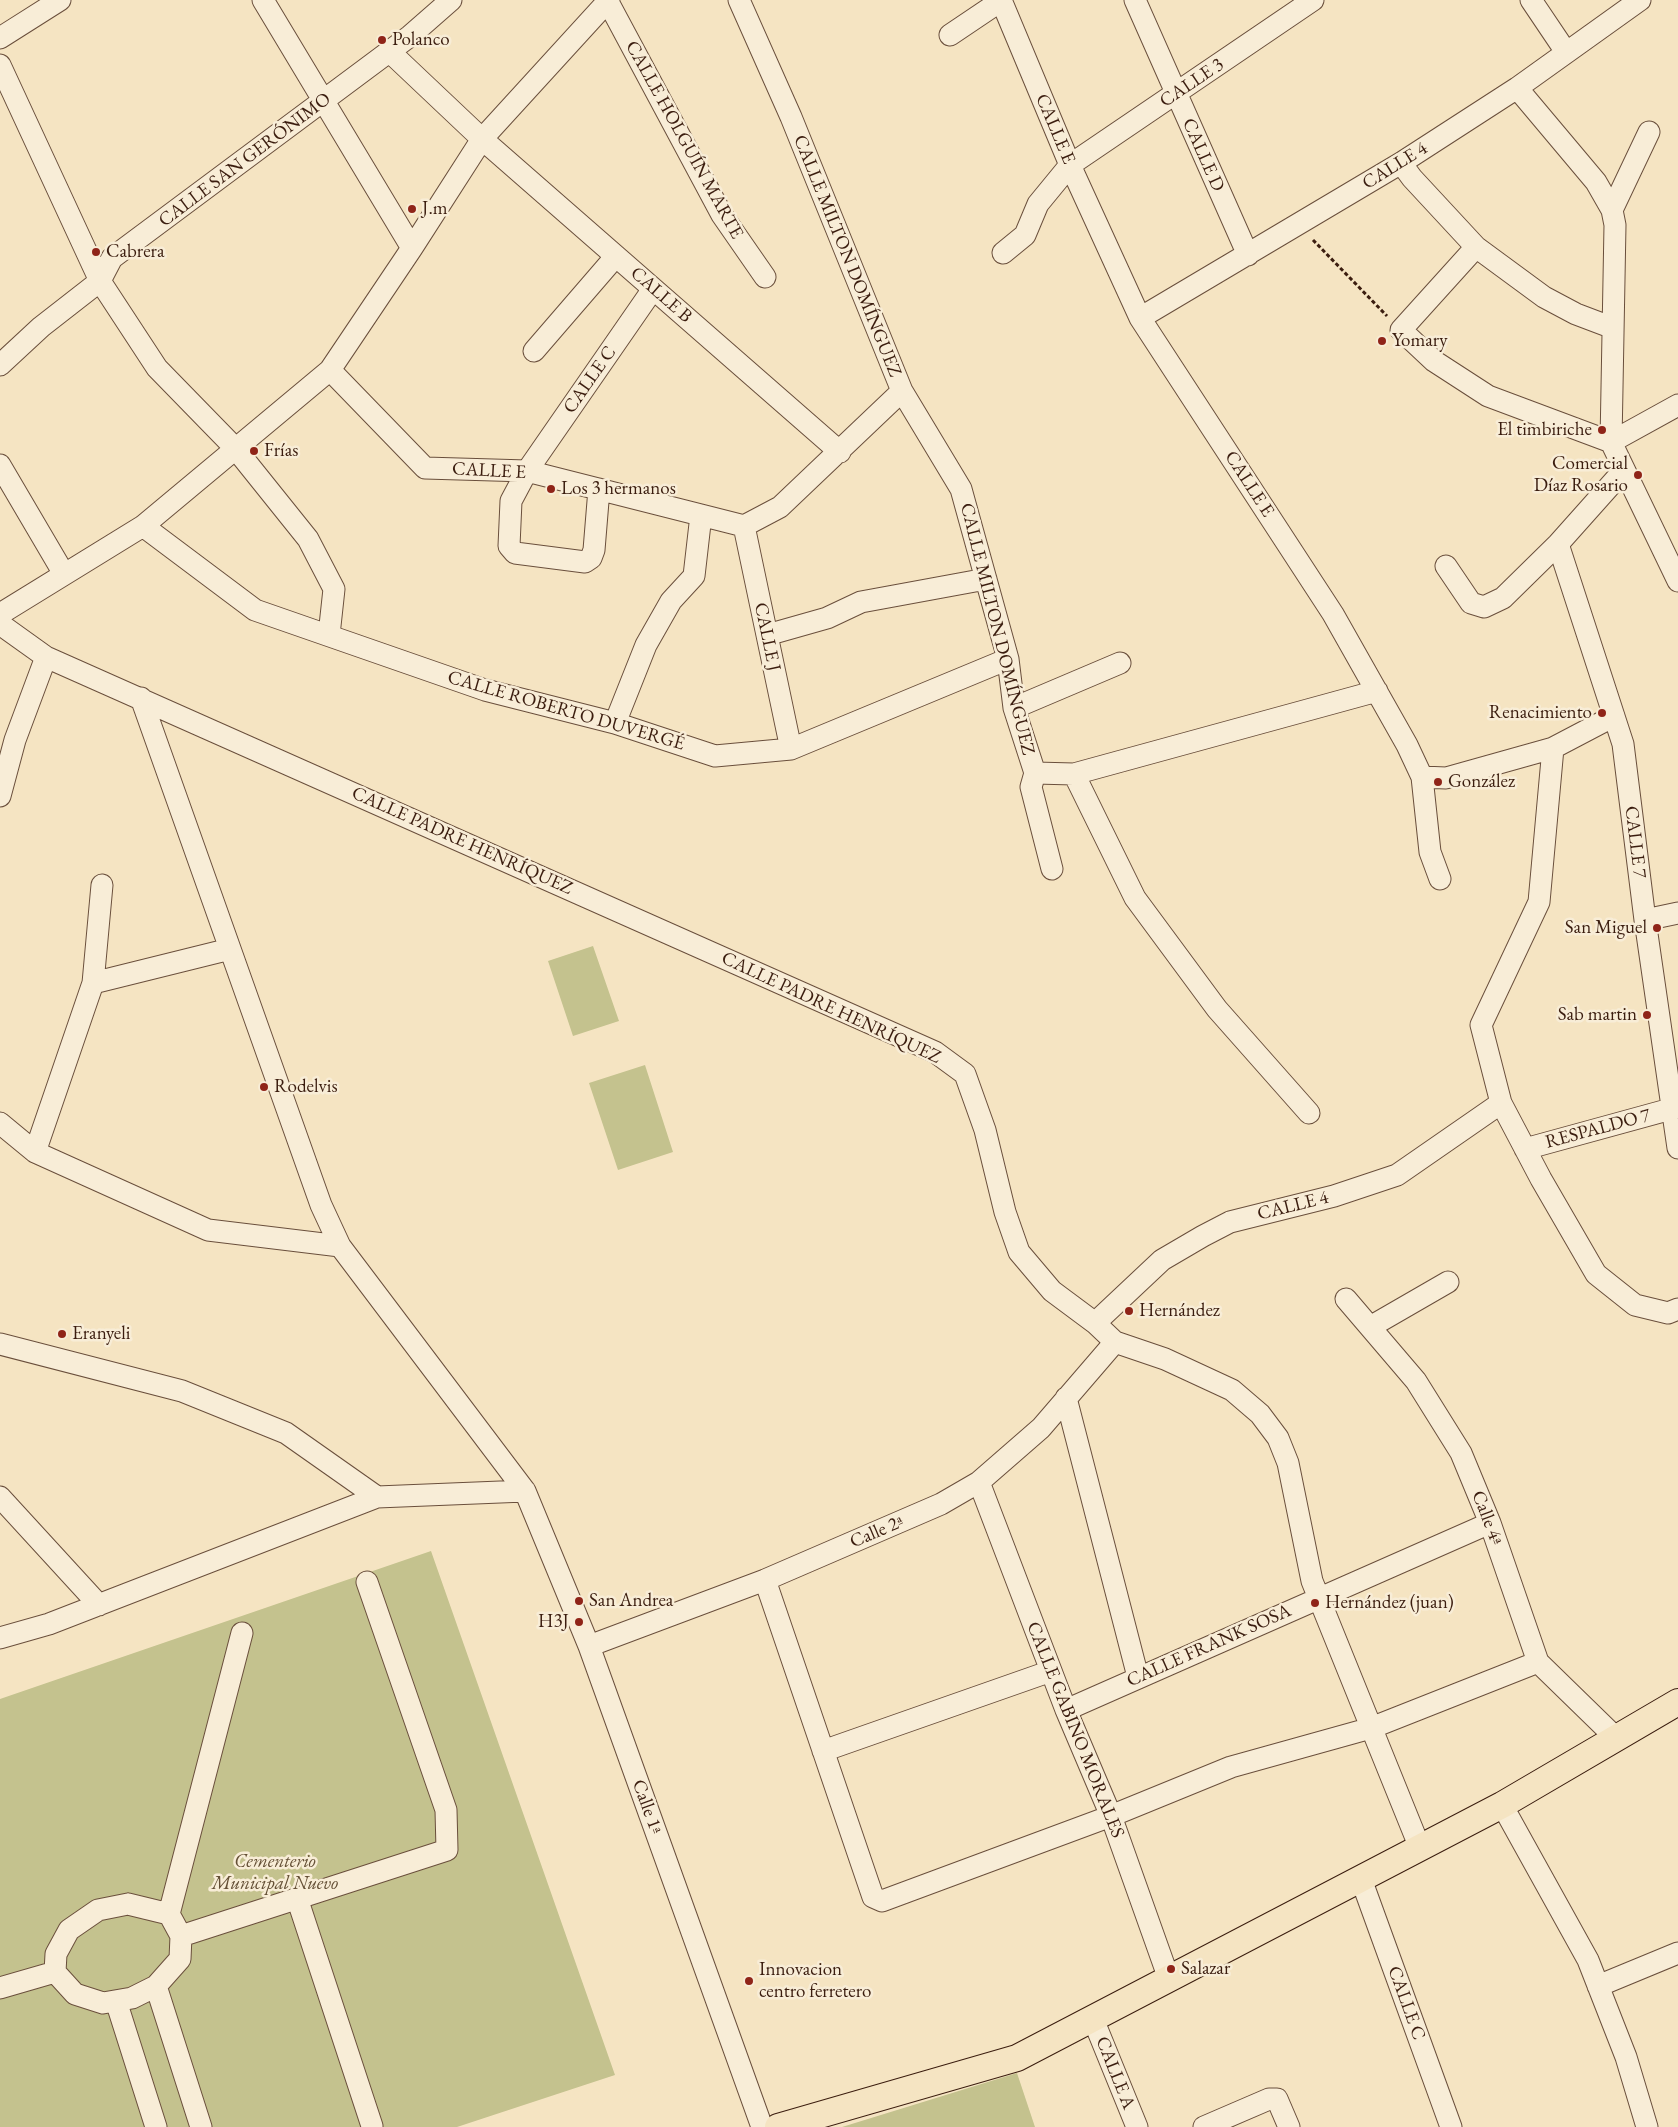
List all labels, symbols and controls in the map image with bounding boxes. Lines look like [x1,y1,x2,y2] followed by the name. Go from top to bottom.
[392,29,450,51] place label: Polanco
[376,34,388,46] marker: Polanco
[620,37,748,243] street label: CALLE HOLGUÍN MARTE
[1156,53,1228,113] street label: CALLE 3
[154,88,336,232] street label: CALLE SAN GERÓNIMO
[1030,90,1080,168] street label: CALLE E
[1177,115,1229,195] street label: CALLE D
[788,132,906,380] street label: CALLE MILTON DOMÍNGUEZ
[1358,137,1432,195] street label: CALLE 4
[422,198,448,220] place label: J.m
[406,203,418,215] marker: J.m
[106,241,165,263] place label: Cabrera
[90,246,102,258] marker: Cabrera
[625,262,697,328] street label: CALLE B
[1392,330,1448,352] place label: Yomary
[1376,335,1388,347] marker: Yomary
[559,342,621,418] street label: CALLE C
[1497,419,1592,441] place label: El timbiriche
[1596,424,1608,436] marker: El timbiriche
[264,440,298,462] place label: Frías
[248,445,260,457] marker: Frías
[1219,447,1279,521] street label: CALLE E
[1534,453,1628,497] place label: Comercial Díaz Rosario
[451,458,527,484] street label: CALLE E
[1632,469,1644,481] marker: Comercial Díaz Rosario
[561,478,676,500] place label: Los 3 hermanos
[545,483,557,495] marker: Los 3 hermanos
[955,501,1039,757] street label: CALLE MILTON DOMÍNGUEZ
[749,600,785,674] street label: CALLE J
[445,666,687,756] street label: CALLE ROBERTO DUVERGÉ
[1489,702,1592,724] place label: Renacimiento
[1596,707,1608,719] marker: Renacimiento
[1448,771,1515,793] place label: González
[1432,776,1444,788] marker: González
[348,782,576,900] street label: CALLE PADRE HENRÍQUEZ
[1619,805,1651,879] street label: CALLE 7
[1565,917,1647,939] place label: San Miguel
[1651,922,1663,934] marker: San Miguel
[718,947,944,1069] street label: CALLE PADRE HENRÍQUEZ
[1558,1004,1637,1026] place label: Sab martin
[1641,1009,1653,1021] marker: Sab martin
[274,1076,338,1098] place label: Rodelvis
[258,1081,270,1093] marker: Rodelvis
[1543,1104,1653,1154] street label: RESPALDO 7
[1255,1186,1331,1226] street label: CALLE 4
[1139,1300,1220,1322] place label: Hernández
[1123,1305,1135,1317] marker: Hernández
[72,1323,130,1345] place label: Eranyeli
[56,1328,68,1340] marker: Eranyeli
[1466,1488,1508,1548] street label: Calle 4ª
[847,1510,907,1554] street label: Calle 2ª
[589,1590,673,1612] place label: San Andrea
[1325,1592,1454,1614] place label: Hernández (juan)
[573,1595,585,1607] marker: San Andrea
[1309,1597,1321,1609] marker: Hernández (juan)
[1123,1599,1295,1693] street label: CALLE FRANK SOSA
[538,1611,569,1633] place label: H3J
[573,1616,585,1628] marker: H3J
[1021,1619,1129,1841] street label: CALLE GABINO MORALES
[627,1777,667,1837] street label: Calle 1ª
[212,1851,338,1895] park label: Cementerio Municipal Nuevo
[1181,1958,1230,1980] place label: Salazar
[759,1959,872,2003] place label: Innovacion centro ferretero
[1165,1963,1177,1975] marker: Salazar
[1382,1963,1430,2043] street label: CALLE C
[743,1975,755,1987] marker: Innovacion centro ferretero
[1090,2033,1140,2113] street label: CALLE A

